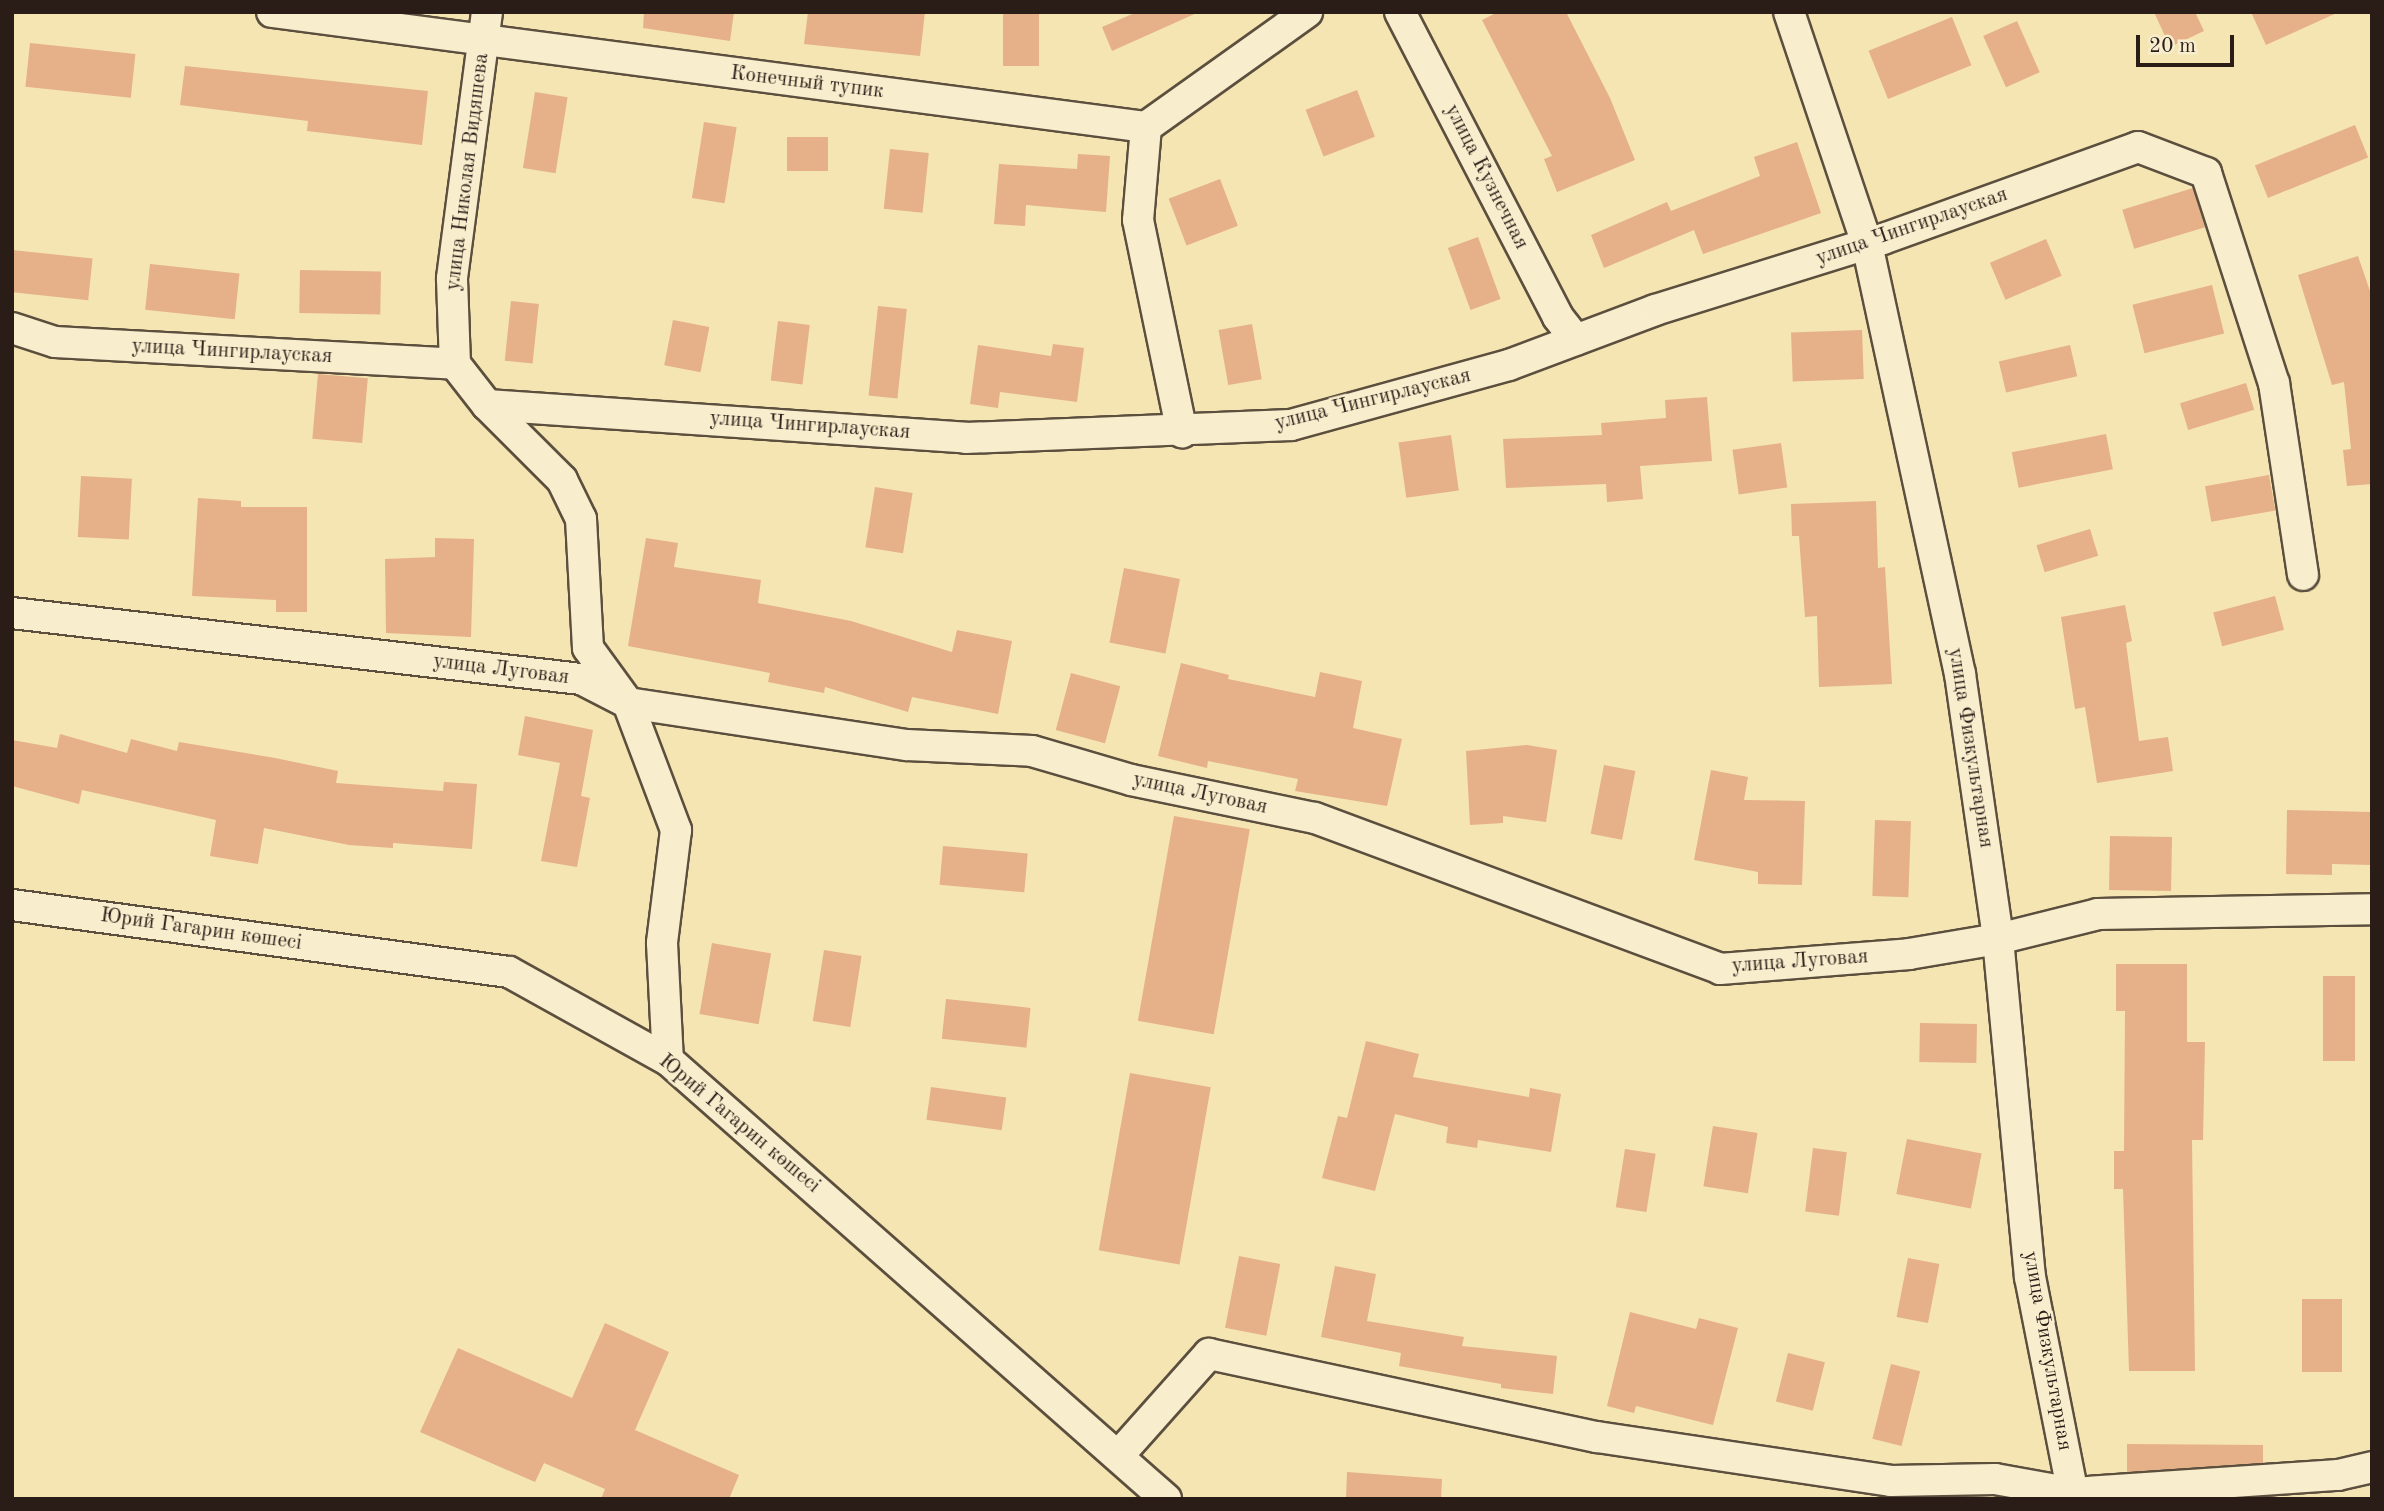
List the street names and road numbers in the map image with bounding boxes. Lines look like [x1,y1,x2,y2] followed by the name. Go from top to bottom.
[441,52,495,292] street label: улица Николая Видяшева
[729,61,885,105] street label: Конечный тупик
[1439,100,1533,254] street label: улица Кузнечная
[1813,182,2011,272] street label: улица Чингирлауская
[131,334,333,370] street label: улица Чингирлауская
[1272,363,1474,437] street label: улица Чингирлауская
[709,406,911,446] street label: улица Чингирлауская
[1942,646,1998,850] street label: улица Физкультарная
[432,649,570,691] street label: улица Луговая
[1130,767,1270,821] street label: улица Луговая
[99,903,303,957] street label: Юрий Гагарин көшесі
[1731,945,1869,979] street label: улица Луговая
[653,1049,825,1199] street label: Юрий Гагарин көшесі
[2017,1249,2077,1453] street label: улица Физкультарная

